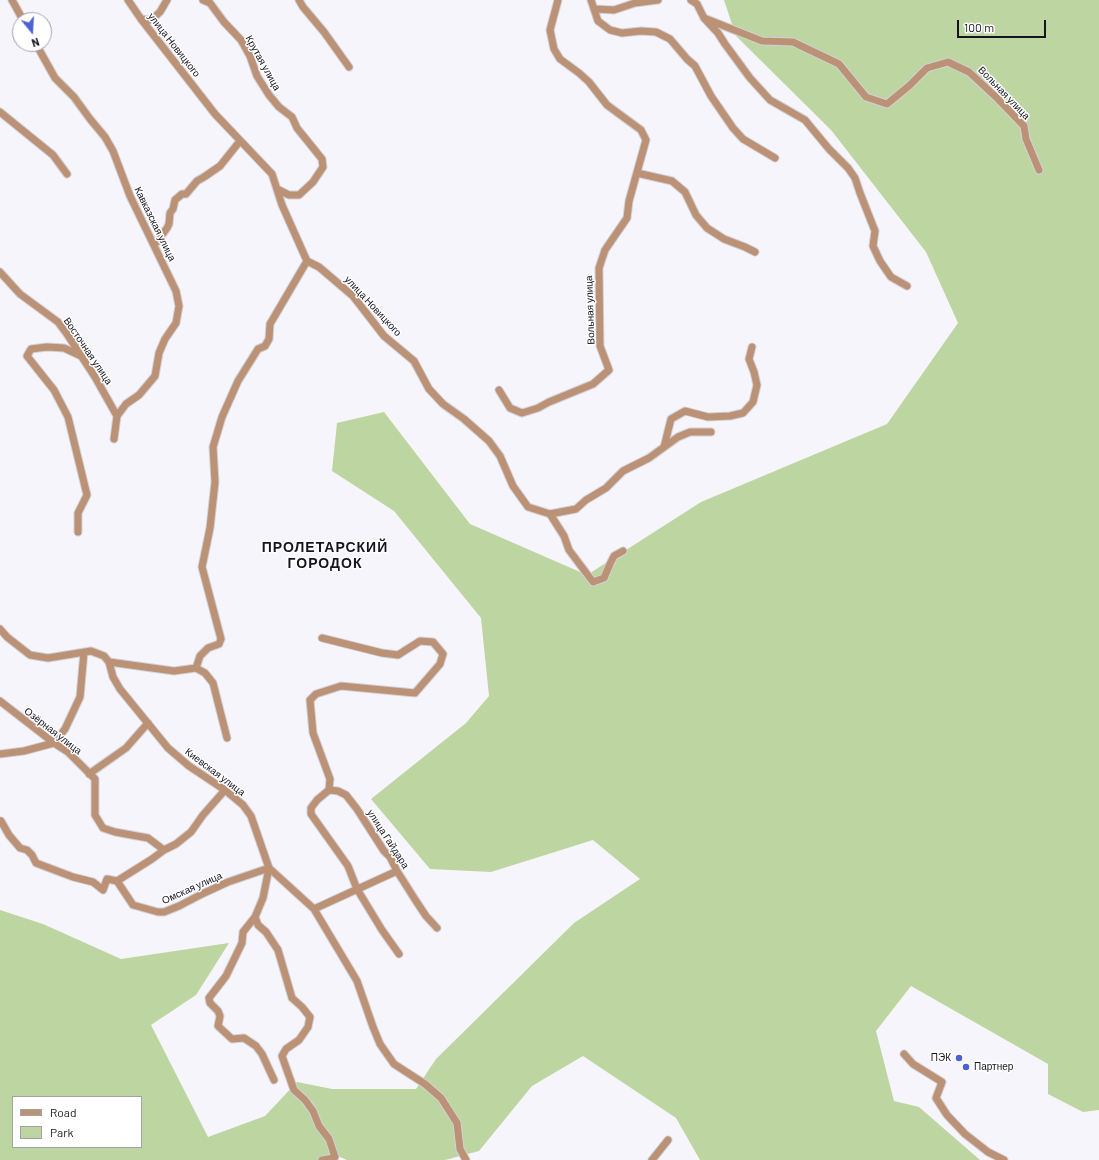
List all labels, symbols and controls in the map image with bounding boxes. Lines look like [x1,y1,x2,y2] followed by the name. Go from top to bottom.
[145,11,203,79] street label: улица Новицкого
[12,12,52,52] north arrow
[959,12,1048,38] scale bar
[964,20,994,34] text: 100 m
[243,33,283,93] street label: Крутая улица
[30,36,41,50] text: N
[976,64,1032,122] street label: Вольная улица
[132,185,178,263] street label: Кавказская улица
[342,273,404,339] street label: улица Новицкого
[583,275,597,345] street label: Вольная улица
[61,315,115,387] street label: Восточная улица
[262,539,388,572] district label: ПРОЛЕТАРСКИЙ ГОРОДОК
[22,705,84,757] street label: Озёрная улица
[183,745,247,799] street label: Киевская улица
[364,807,412,871] street label: улица Гайдара
[160,869,224,907] street label: Омская улица
[931,1052,951,1064] place label: ПЭК
[954,1053,964,1063] marker: ПЭК
[974,1061,1013,1073] place label: Партнер
[961,1062,971,1072] marker: Партнер
[12,1096,142,1148] legend
[50,1105,77,1119] text: Road
[50,1125,74,1139] text: Park

